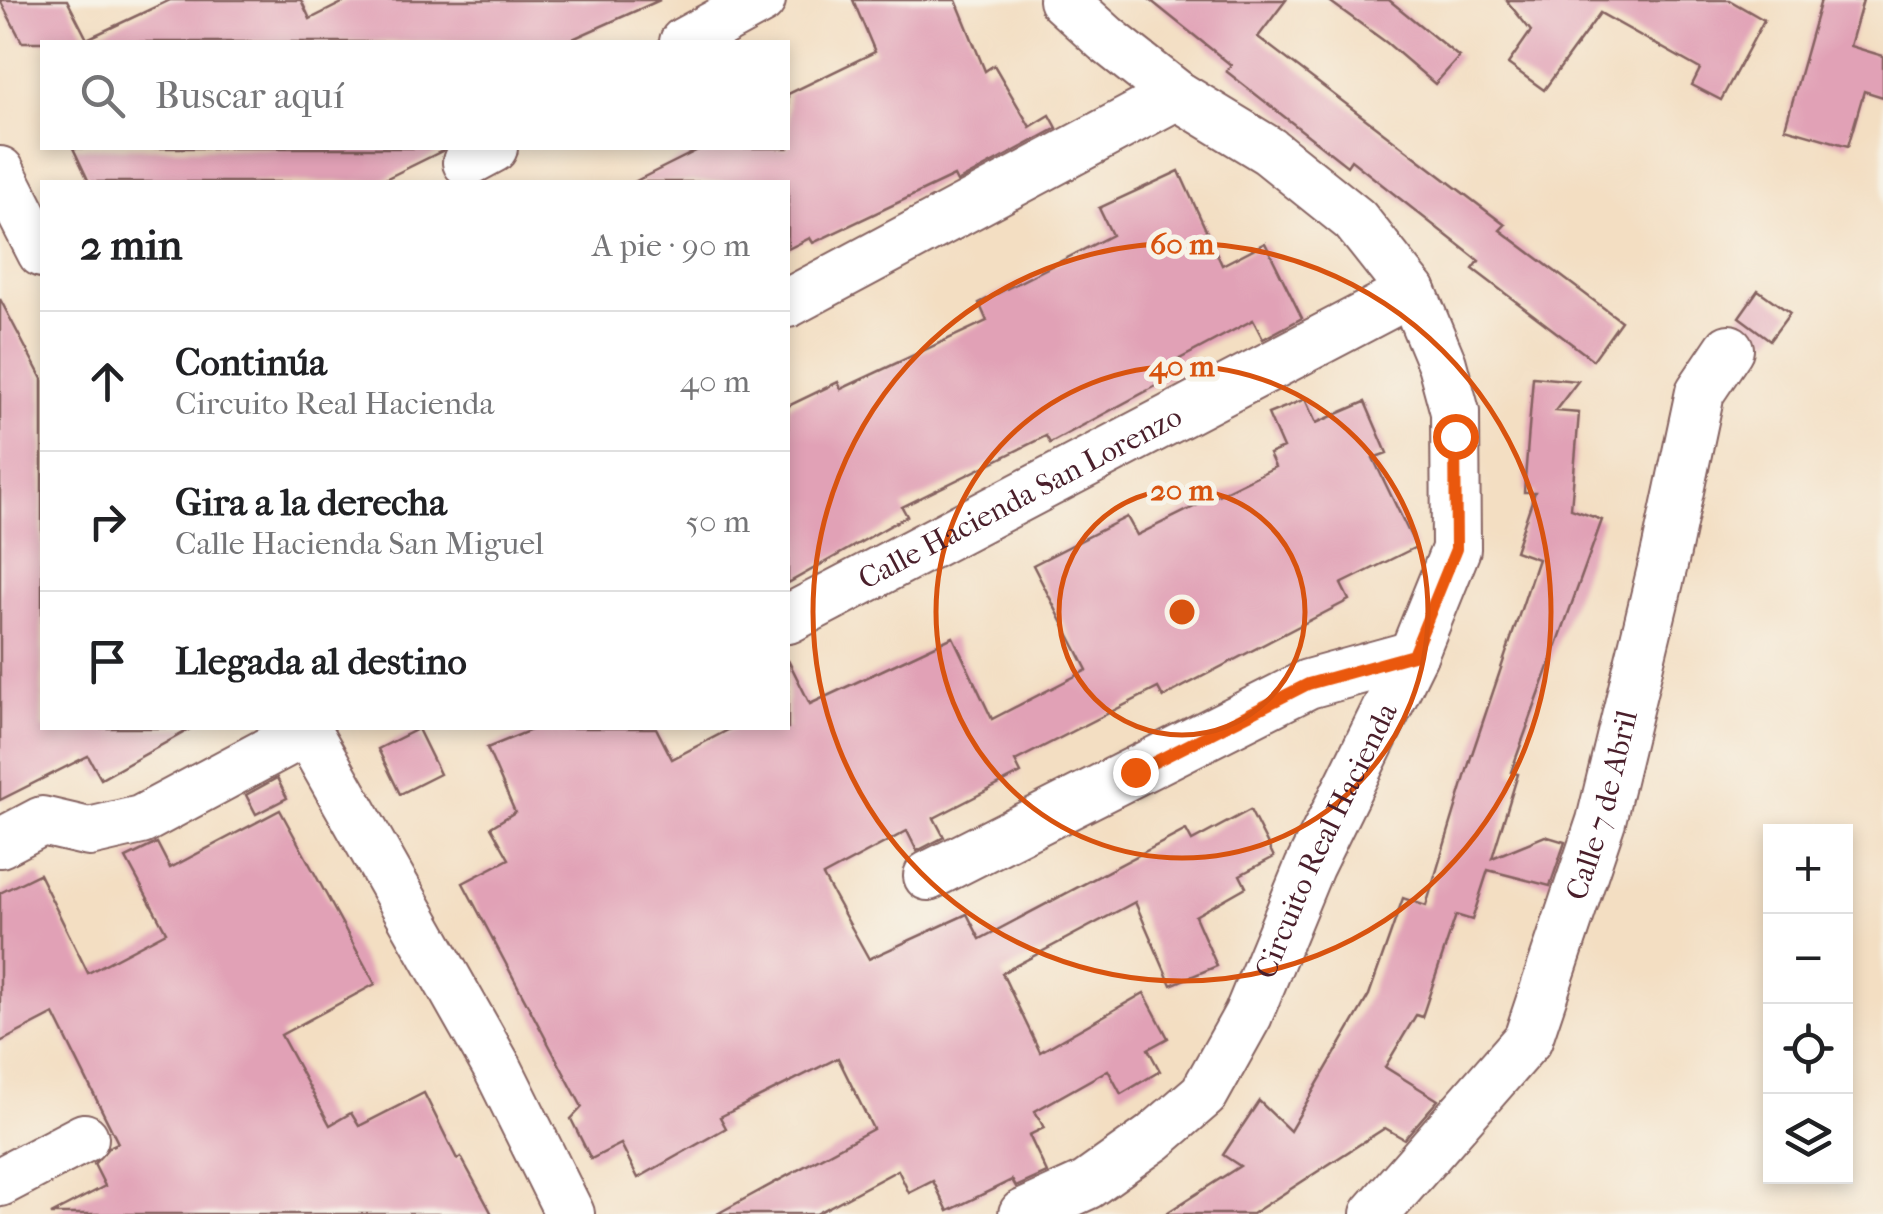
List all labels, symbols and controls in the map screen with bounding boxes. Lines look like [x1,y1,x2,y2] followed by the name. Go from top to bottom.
[40,40,790,150] search box
[75,68,130,123] icon: search
[155,73,344,118] text: Buscar aquí
[80,221,182,270] text: 2 min
[592,227,750,264] text: A pie · 90 m
[1150,227,1215,262] text: 60 m
[175,340,327,385] text: Continúa
[1148,349,1216,385] text: 40 m
[80,354,135,409] icon: ahead
[680,363,750,400] text: 40 m
[175,385,494,422] text: Circuito Real Hacienda
[853,398,1188,596] street label: Calle Hacienda San Lorenzo
[1433,414,1479,460] route start
[1150,473,1215,508] text: 20 m
[175,480,447,525] text: Gira a la derecha
[80,494,135,549] icon: right
[685,503,750,540] text: 50 m
[175,525,544,562] text: Calle Hacienda San Miguel
[1164,594,1200,630] centre of rings
[80,634,135,689] icon: arrive
[175,639,467,684] text: Llegada al destino
[1248,696,1405,984] street label: Circuito Real Hacienda
[1558,707,1645,904] street label: Calle 7 de Abril
[1113,750,1159,796] route end
[1763,824,1853,1184] map controls
[1763,824,1853,914] button: +
[1763,914,1853,1004] button: −
[1763,1004,1853,1094] button: locate
[1763,1094,1853,1184] button: layers

